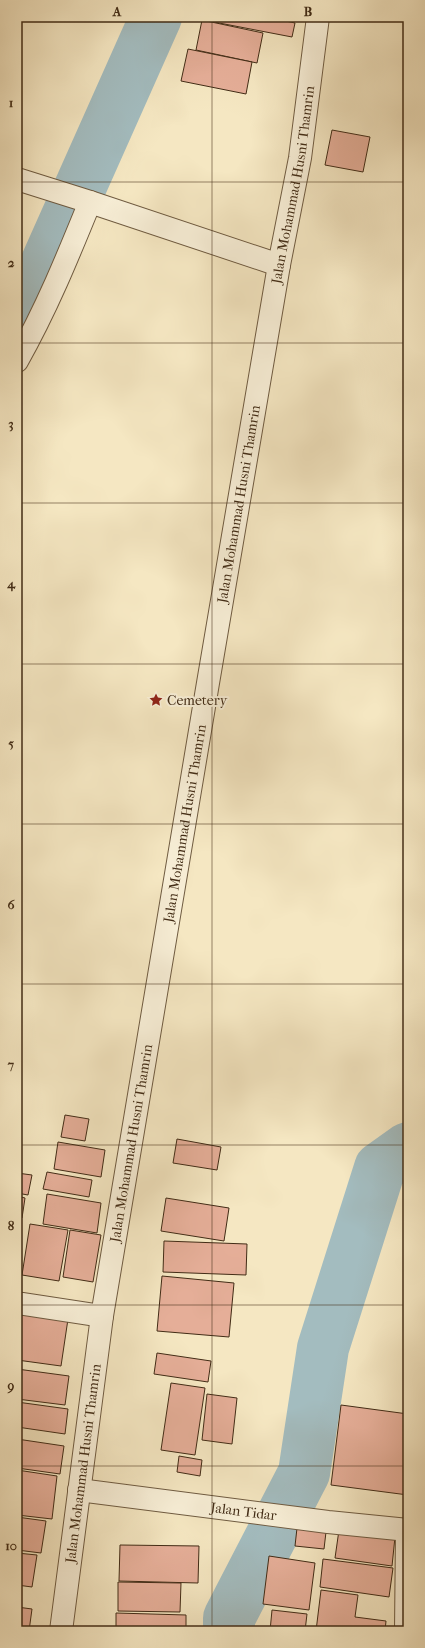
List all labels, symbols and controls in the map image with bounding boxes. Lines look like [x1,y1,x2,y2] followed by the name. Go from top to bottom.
[112,4,122,19] text: A
[304,4,313,19] text: B
[268,85,318,286] street label: Jalan Mohammad Husni Thamrin
[9,95,14,110] text: 1
[8,255,15,270] text: 2
[214,404,264,605] street label: Jalan Mohammad Husni Thamrin
[8,416,14,432] text: 3
[6,576,16,592] text: 4
[148,692,164,708] place icon: Cemetery
[167,692,228,709] place label: Cemetery
[160,723,210,925] street label: Jalan Mohammad Husni Thamrin
[8,736,14,751] text: 5
[7,897,15,912] text: 6
[106,1043,156,1245] street label: Jalan Mohammad Husni Thamrin
[7,1057,15,1072] text: 7
[8,1218,15,1233] text: 8
[62,1363,105,1565] street label: Jalan Mohammad Husni Thamrin
[7,1378,15,1394] text: 9
[209,1499,278,1524] street label: Jalan Tidar
[5,1538,17,1553] text: 10

